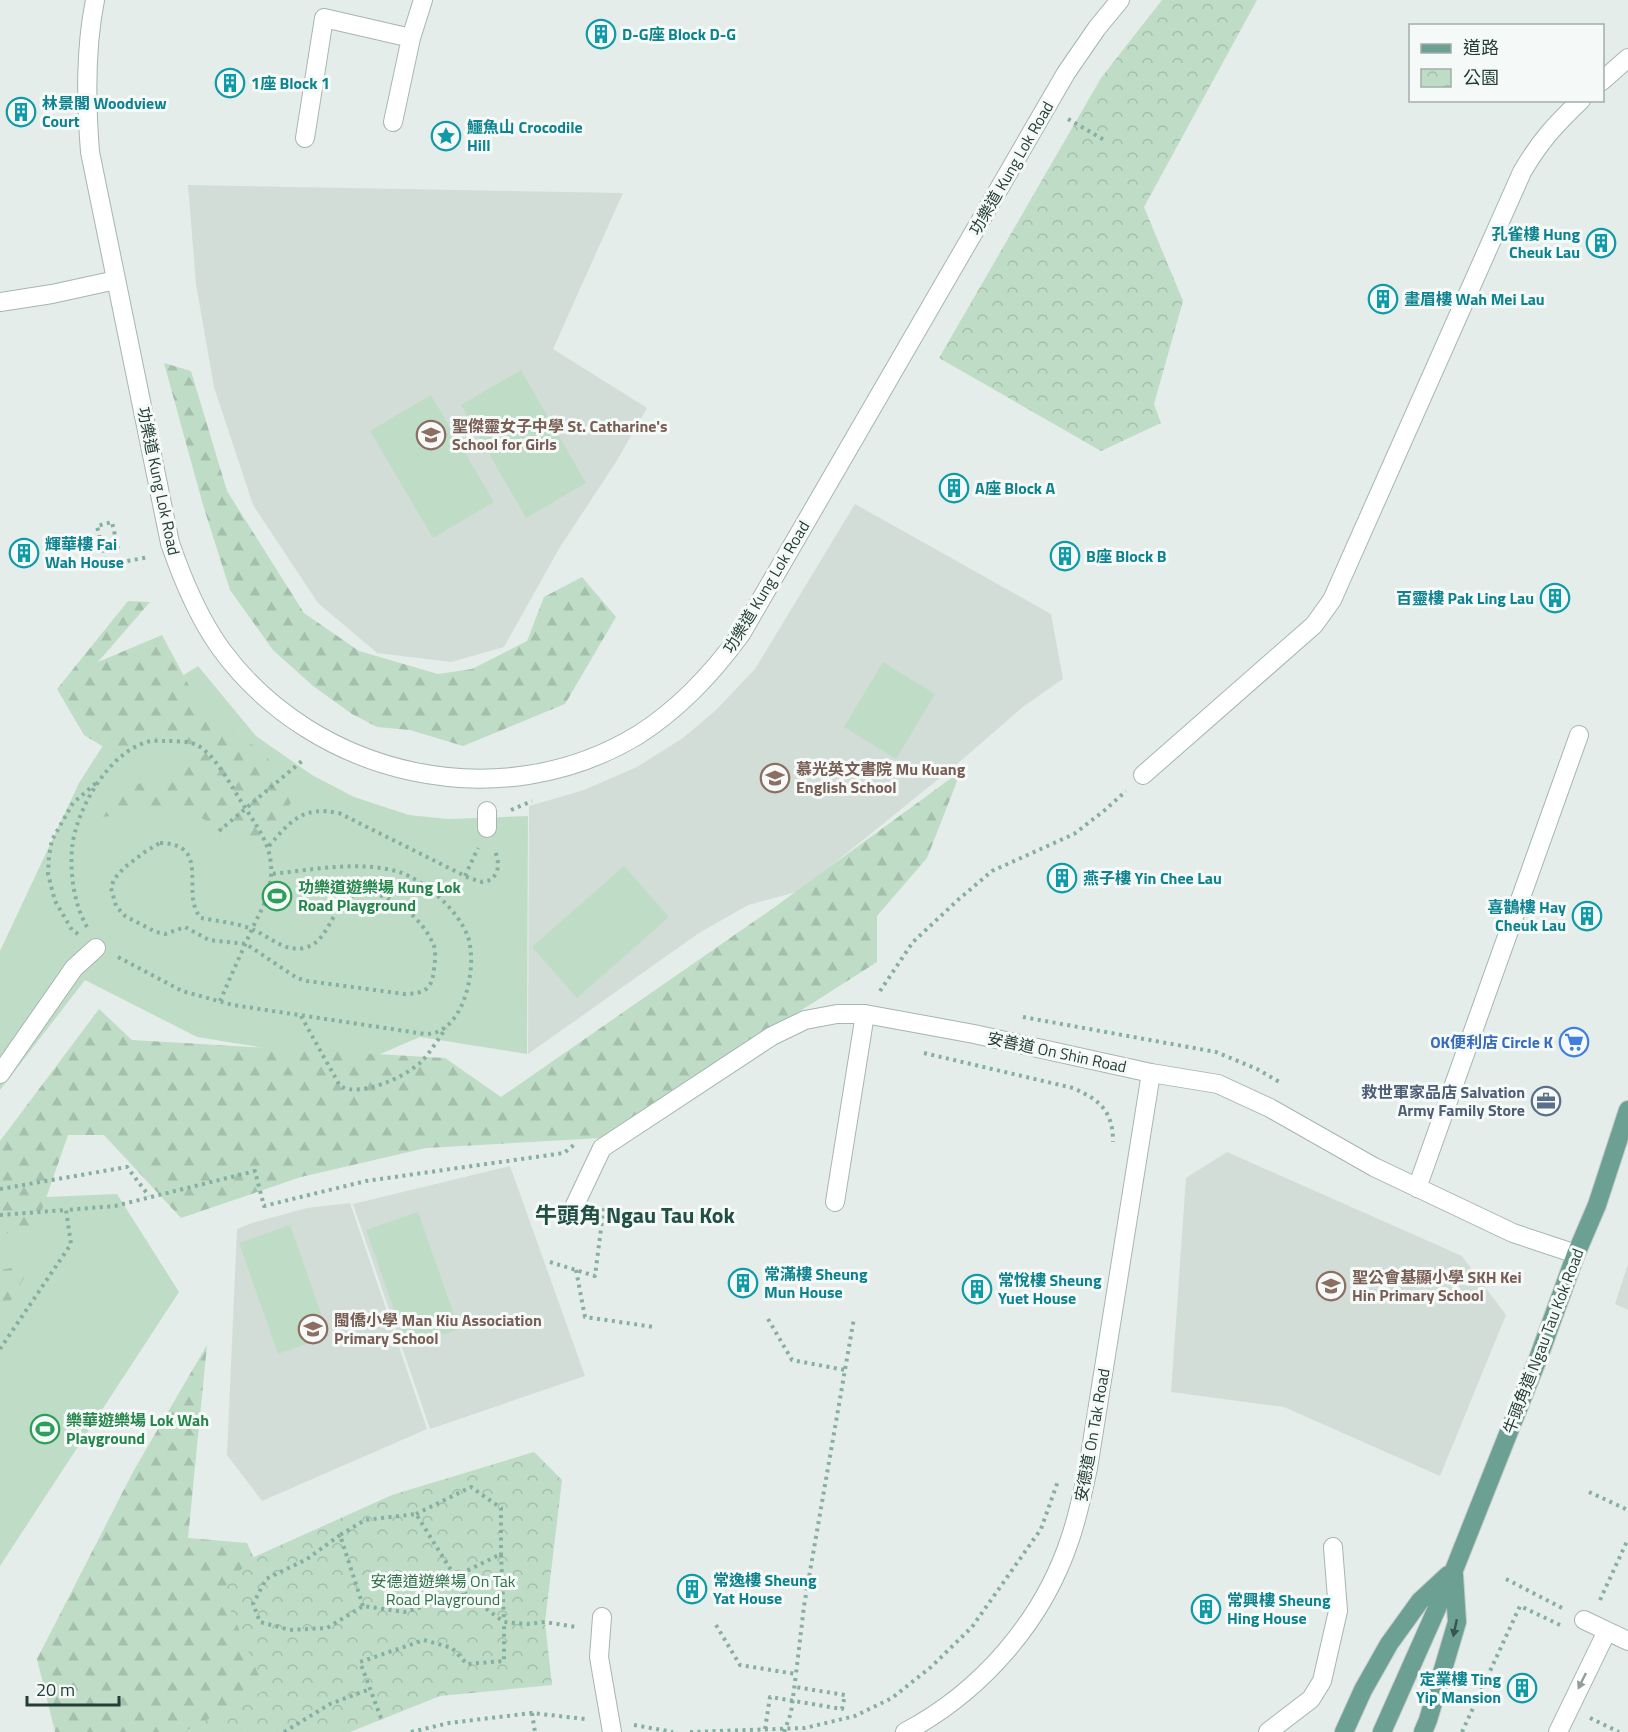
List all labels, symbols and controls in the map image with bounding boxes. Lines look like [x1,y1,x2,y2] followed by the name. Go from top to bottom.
[585,18,617,50] building icon: D-G座 Block D-G
[622,22,736,46] place label: D-G座 Block D-G
[1409,24,1604,102] legend
[1463,34,1499,61] text: 道路
[1463,64,1499,91] text: 公園
[214,67,246,99] building icon: 1座 Block 1
[251,71,330,95] place label: 1座 Block 1
[42,91,167,133] place label: 林景閣 Woodview Court
[5,96,37,128] building icon: 林景閣 Woodview Court
[963,97,1059,239] street label: 功樂道 Kung Lok Road
[467,115,583,157] place label: 鱷魚山 Crocodile Hill
[430,120,462,152] place icon: 鱷魚山 Crocodile Hill
[1491,222,1580,264] place label: 孔雀樓 Hung Cheuk Lau
[1585,227,1617,259] building icon: 孔雀樓 Hung Cheuk Lau
[1367,283,1399,315] building icon: 畫眉樓 Wah Mei Lau
[1404,287,1545,311] place label: 畫眉樓 Wah Mei Lau
[132,405,186,557] street label: 功樂道 Kung Lok Road
[452,414,668,456] place label: 聖傑靈女子中學 St. Catharine's School for Girls
[415,419,447,451] school or university icon: 聖傑靈女子中學 St. Catharine's School for Girls
[938,472,970,504] building icon: A座 Block A
[975,476,1056,500] place label: A座 Block A
[717,516,815,658] street label: 功樂道 Kung Lok Road
[45,532,124,574] place label: 輝華樓 Fai Wah House
[8,537,40,569] building icon: 輝華樓 Fai Wah House
[1049,540,1081,572] building icon: B座 Block B
[1086,544,1167,568] place label: B座 Block B
[1539,582,1571,614] building icon: 百靈樓 Pak Ling Lau
[1396,586,1534,610] place label: 百靈樓 Pak Ling Lau
[796,757,966,799] place label: 慕光英文書院 Mu Kuang English School
[759,762,791,794] school or university icon: 慕光英文書院 Mu Kuang English School
[1046,862,1078,894] building icon: 燕子樓 Yin Chee Lau
[1083,866,1222,890] place label: 燕子樓 Yin Chee Lau
[298,875,462,917] place label: 功樂道遊樂場 Kung Lok Road Playground
[261,880,293,912] sports icon: 功樂道遊樂場 Kung Lok Road Playground
[1488,895,1566,937] place label: 喜鵲樓 Hay Cheuk Lau
[1571,900,1603,932] building icon: 喜鵲樓 Hay Cheuk Lau
[985,1026,1129,1078] street label: 安善道 On Shin Road
[1558,1026,1590,1058] supermarket icon: OK便利店 Circle K
[1430,1030,1554,1054] place label: OK便利店 Circle K
[1361,1080,1525,1122] place label: 救世軍家品店 Salvation Army Family Store
[1530,1085,1562,1117] office icon: 救世軍家品店 Salvation Army Family Store
[535,1198,736,1232] district label: 牛頭角 Ngau Tau Kok
[1497,1245,1589,1437] street label: 牛頭角道 Ngau Tau Kok Road
[764,1262,868,1304] place label: 常滿樓 Sheung Mun House
[1352,1265,1522,1307] place label: 聖公會基顯小學 SKH Kei Hin Primary School
[727,1267,759,1299] building icon: 常滿樓 Sheung Mun House
[998,1268,1102,1310] place label: 常悅樓 Sheung Yuet House
[1315,1270,1347,1302] school or university icon: 聖公會基顯小學 SKH Kei Hin Primary School
[961,1273,993,1305] building icon: 常悅樓 Sheung Yuet House
[334,1308,542,1350] place label: 閩僑小學 Man Kiu Association Primary School
[297,1313,329,1345] school or university icon: 閩僑小學 Man Kiu Association Primary School
[1068,1366,1116,1504] street label: 安德道 On Tak Road
[66,1408,209,1450] place label: 樂華遊樂場 Lok Wah Playground
[29,1413,61,1445] sports icon: 樂華遊樂場 Lok Wah Playground
[713,1568,817,1610] place label: 常逸樓 Sheung Yat House
[371,1569,516,1611] park label: 安德道遊樂場 On Tak Road Playground
[676,1573,708,1605] building icon: 常逸樓 Sheung Yat House
[1227,1588,1331,1630] place label: 常興樓 Sheung Hing House
[1190,1593,1222,1625] building icon: 常興樓 Sheung Hing House
[1449,1619,1459,1637] one-way arrow
[1416,1667,1501,1709] place label: 定業樓 Ting Yip Mansion
[27,1669,118,1707] scale bar
[1506,1672,1538,1704] building icon: 定業樓 Ting Yip Mansion
[1578,1673,1587,1690] one-way arrow
[36,1676,75,1703] text: 20 m

